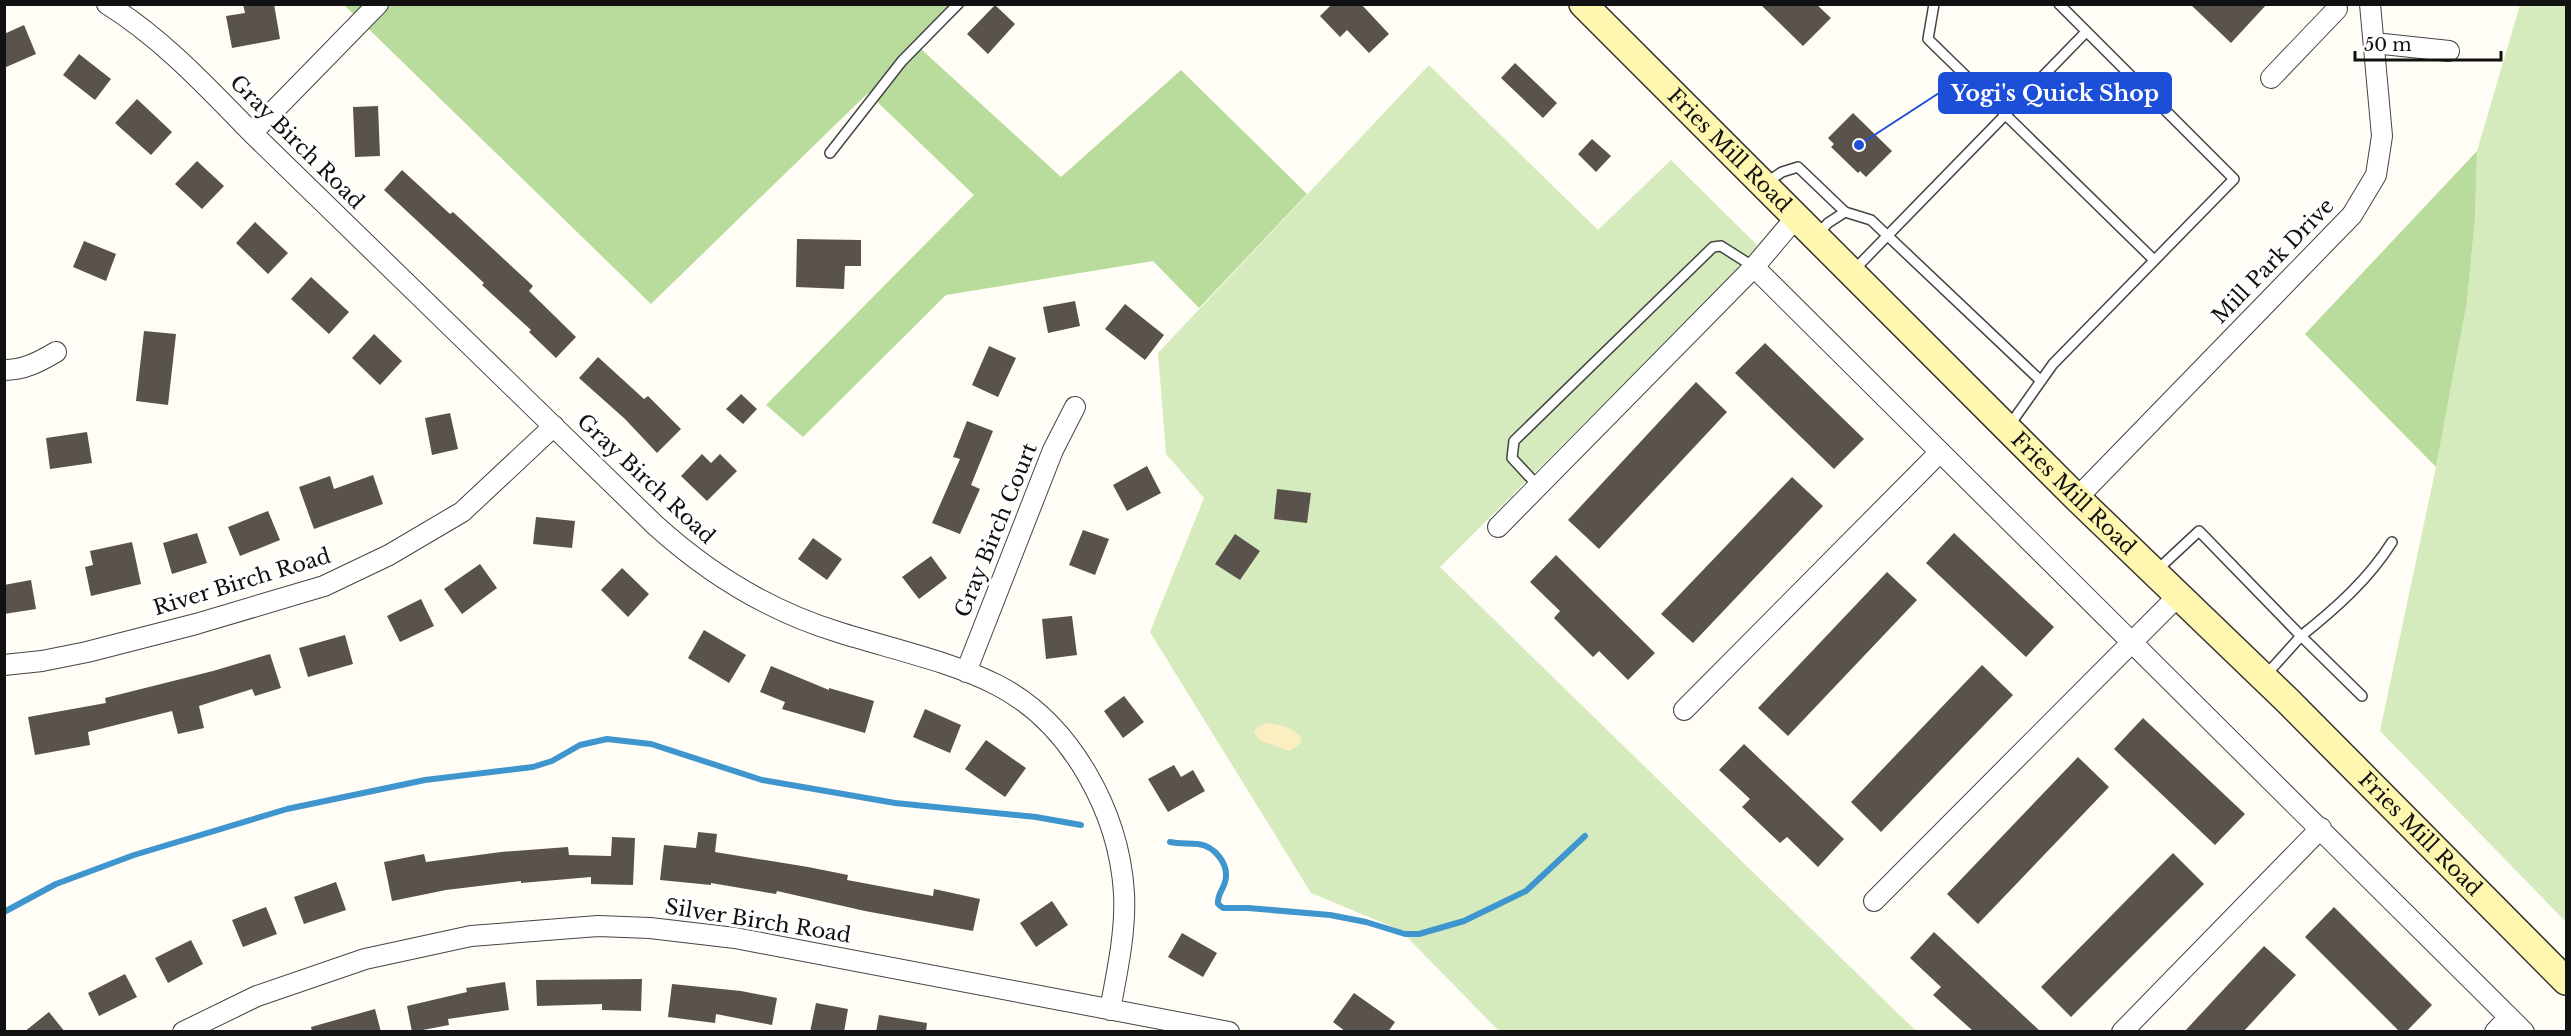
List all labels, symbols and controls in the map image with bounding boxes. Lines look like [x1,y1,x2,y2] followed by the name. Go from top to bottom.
[2355,24,2500,62] scale bar
[2364,34,2412,56] text: 50 m
[225,70,369,214] street label: Gray Birch Road
[1939,73,2171,113] callout: Yogi's Quick Shop
[1950,80,2159,107] text: Yogi's Quick Shop
[1662,83,1797,218] street label: Fries Mill Road
[2207,193,2339,329] street label: Mill Park Drive
[572,408,720,550] street label: Gray Birch Road
[2006,427,2141,560] street label: Fries Mill Road
[949,439,1043,621] street label: Gray Birch Court
[150,543,334,621] street label: River Birch Road
[2353,767,2487,902] street label: Fries Mill Road
[663,893,853,949] street label: Silver Birch Road

